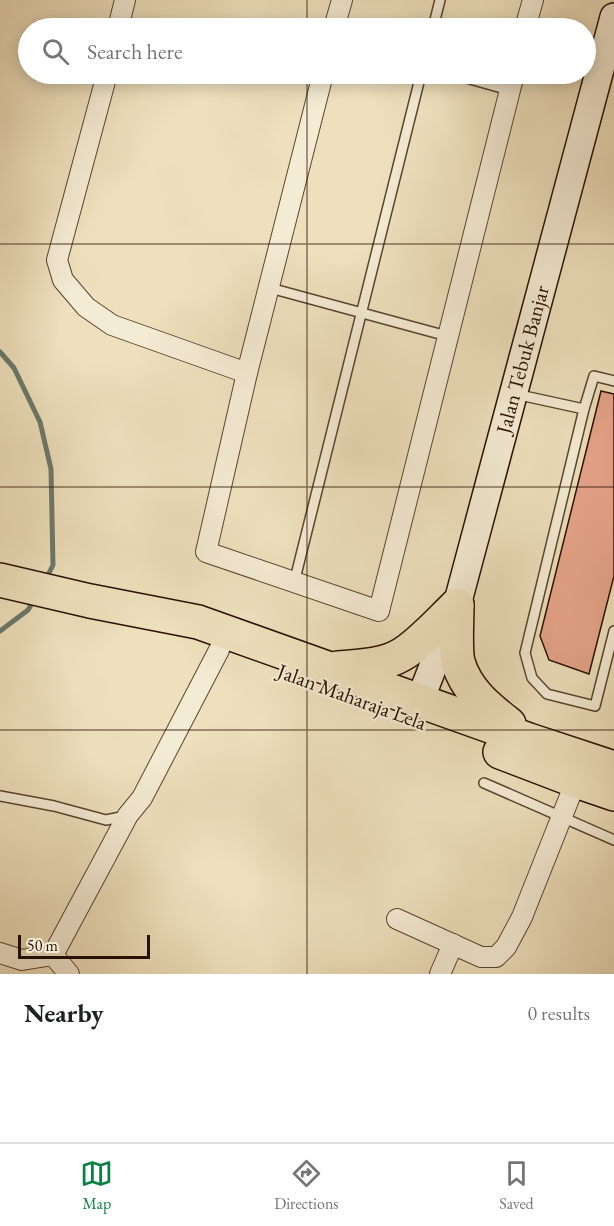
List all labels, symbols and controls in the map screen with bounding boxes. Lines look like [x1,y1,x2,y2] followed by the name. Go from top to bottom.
[18,18,596,84] search box
[39,35,72,68] icon: search
[87,37,182,66] text: Search here
[489,282,555,438] street label: Jalan Tebuk Banjar
[272,656,431,736] street label: Jalan Maharaja Lela
[18,932,150,960] scale bar
[27,935,58,956] text: 50 m
[24,996,104,1030] text: Nearby
[527,1000,590,1026] text: 0 results
[80,1157,113,1214] tab: Map
[274,1157,339,1214] tab: Directions
[499,1157,534,1214] tab: Saved

